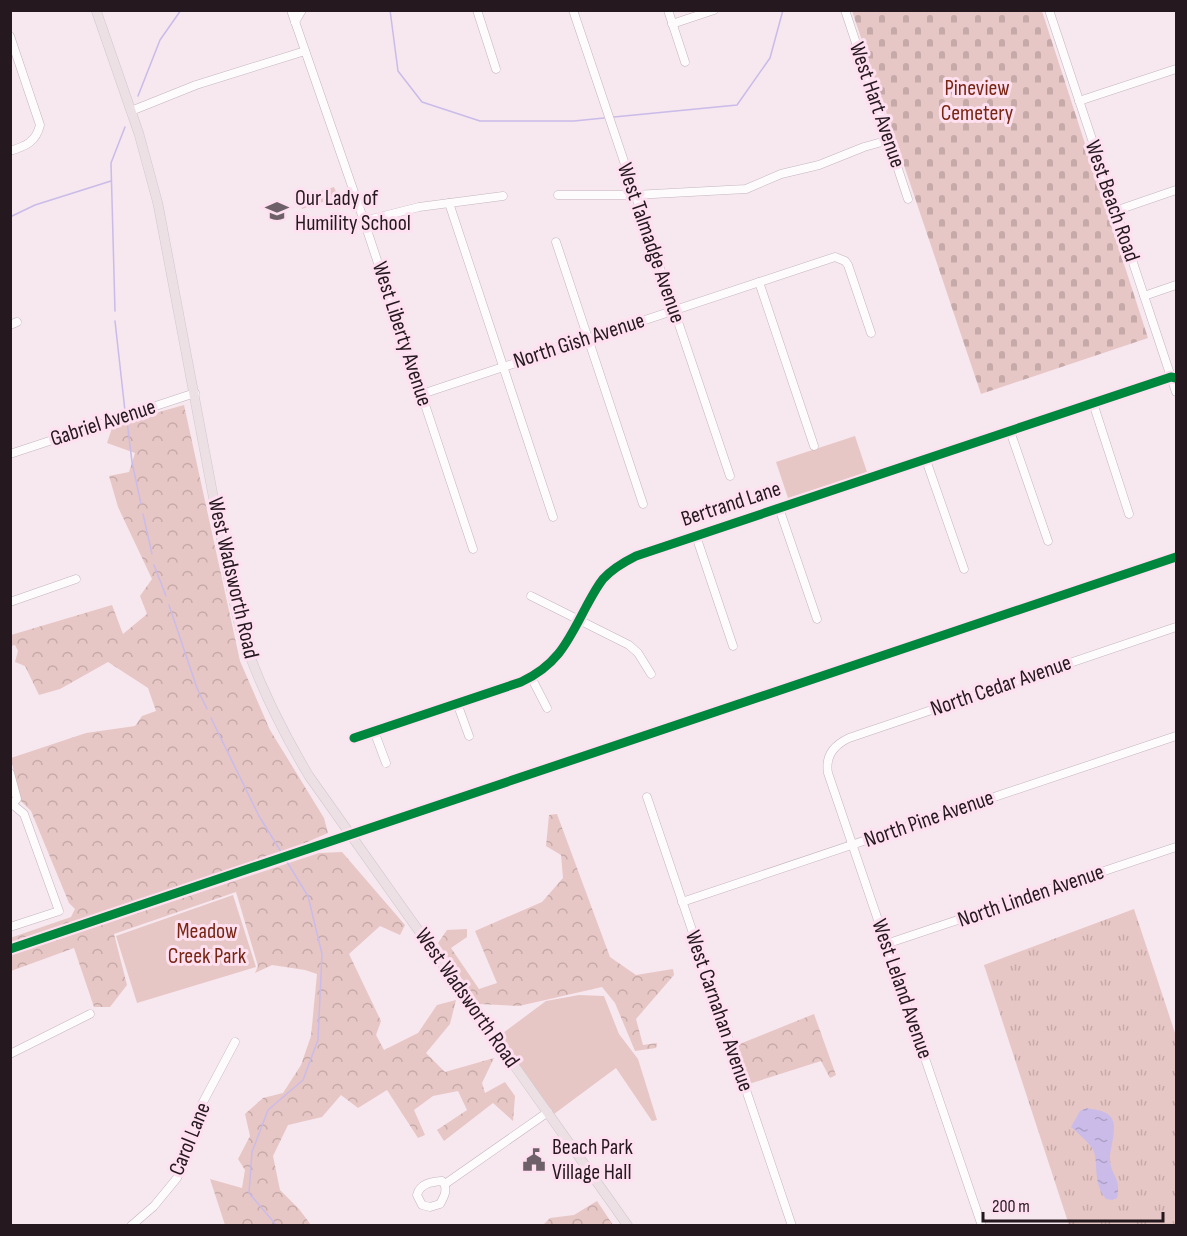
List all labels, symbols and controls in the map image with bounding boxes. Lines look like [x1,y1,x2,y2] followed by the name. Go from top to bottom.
[843,39,911,171] street label: West Hart Avenue
[941,75,1014,127] park label: Pineview Cemetery
[1079,137,1145,265] street label: West Beach Road
[611,159,691,327] street label: West Talmadge Avenue
[295,185,411,237] place label: Our Lady of Humility School
[264,198,290,224] school or university icon: Our Lady of Humility School
[366,258,438,410] street label: West Liberty Avenue
[510,307,648,375] street label: North Gish Avenue
[47,393,159,453] street label: Gabriel Avenue
[678,475,784,533] street label: Bertrand Lane
[201,495,265,661] street label: West Wadsworth Road
[927,649,1075,723] street label: North Cedar Avenue
[861,784,997,854] street label: North Pine Avenue
[954,858,1108,934] street label: North Linden Avenue
[865,916,939,1062] street label: West Leland Avenue
[168,918,247,970] park label: Meadow Creek Park
[409,923,525,1073] street label: West Wadsworth Road
[679,927,759,1095] street label: West Carnahan Avenue
[163,1099,217,1179] street label: Carol Lane
[552,1134,634,1186] place label: Beach Park Village Hall
[521,1147,547,1173] public building icon: Beach Park Village Hall
[983,1185,1163,1223] scale bar
[992,1196,1030,1217] text: 200 m

